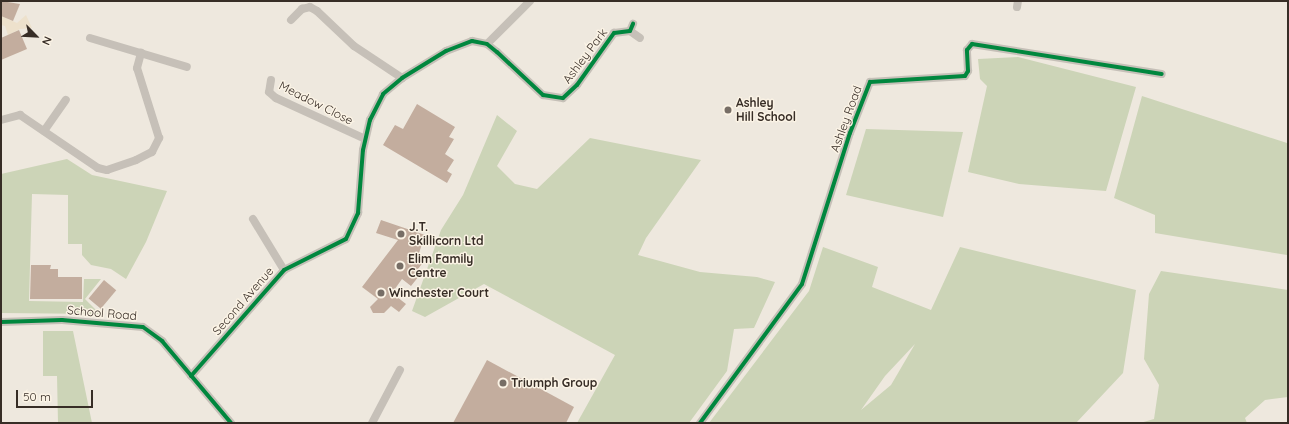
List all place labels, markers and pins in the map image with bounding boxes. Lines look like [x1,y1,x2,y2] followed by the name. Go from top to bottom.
[736,96,796,124] place label: Ashley Hill School
[723,105,733,115] marker: Ashley Hill School
[409,220,484,248] place label: J.T. Skillicorn Ltd
[396,229,406,239] marker: J.T. Skillicorn Ltd
[408,252,473,280] place label: Elim Family Centre
[395,261,405,271] marker: Elim Family Centre
[389,286,489,300] place label: Winchester Court
[376,288,386,298] marker: Winchester Court
[511,376,597,390] place label: Triumph Group
[498,378,508,388] marker: Triumph Group

